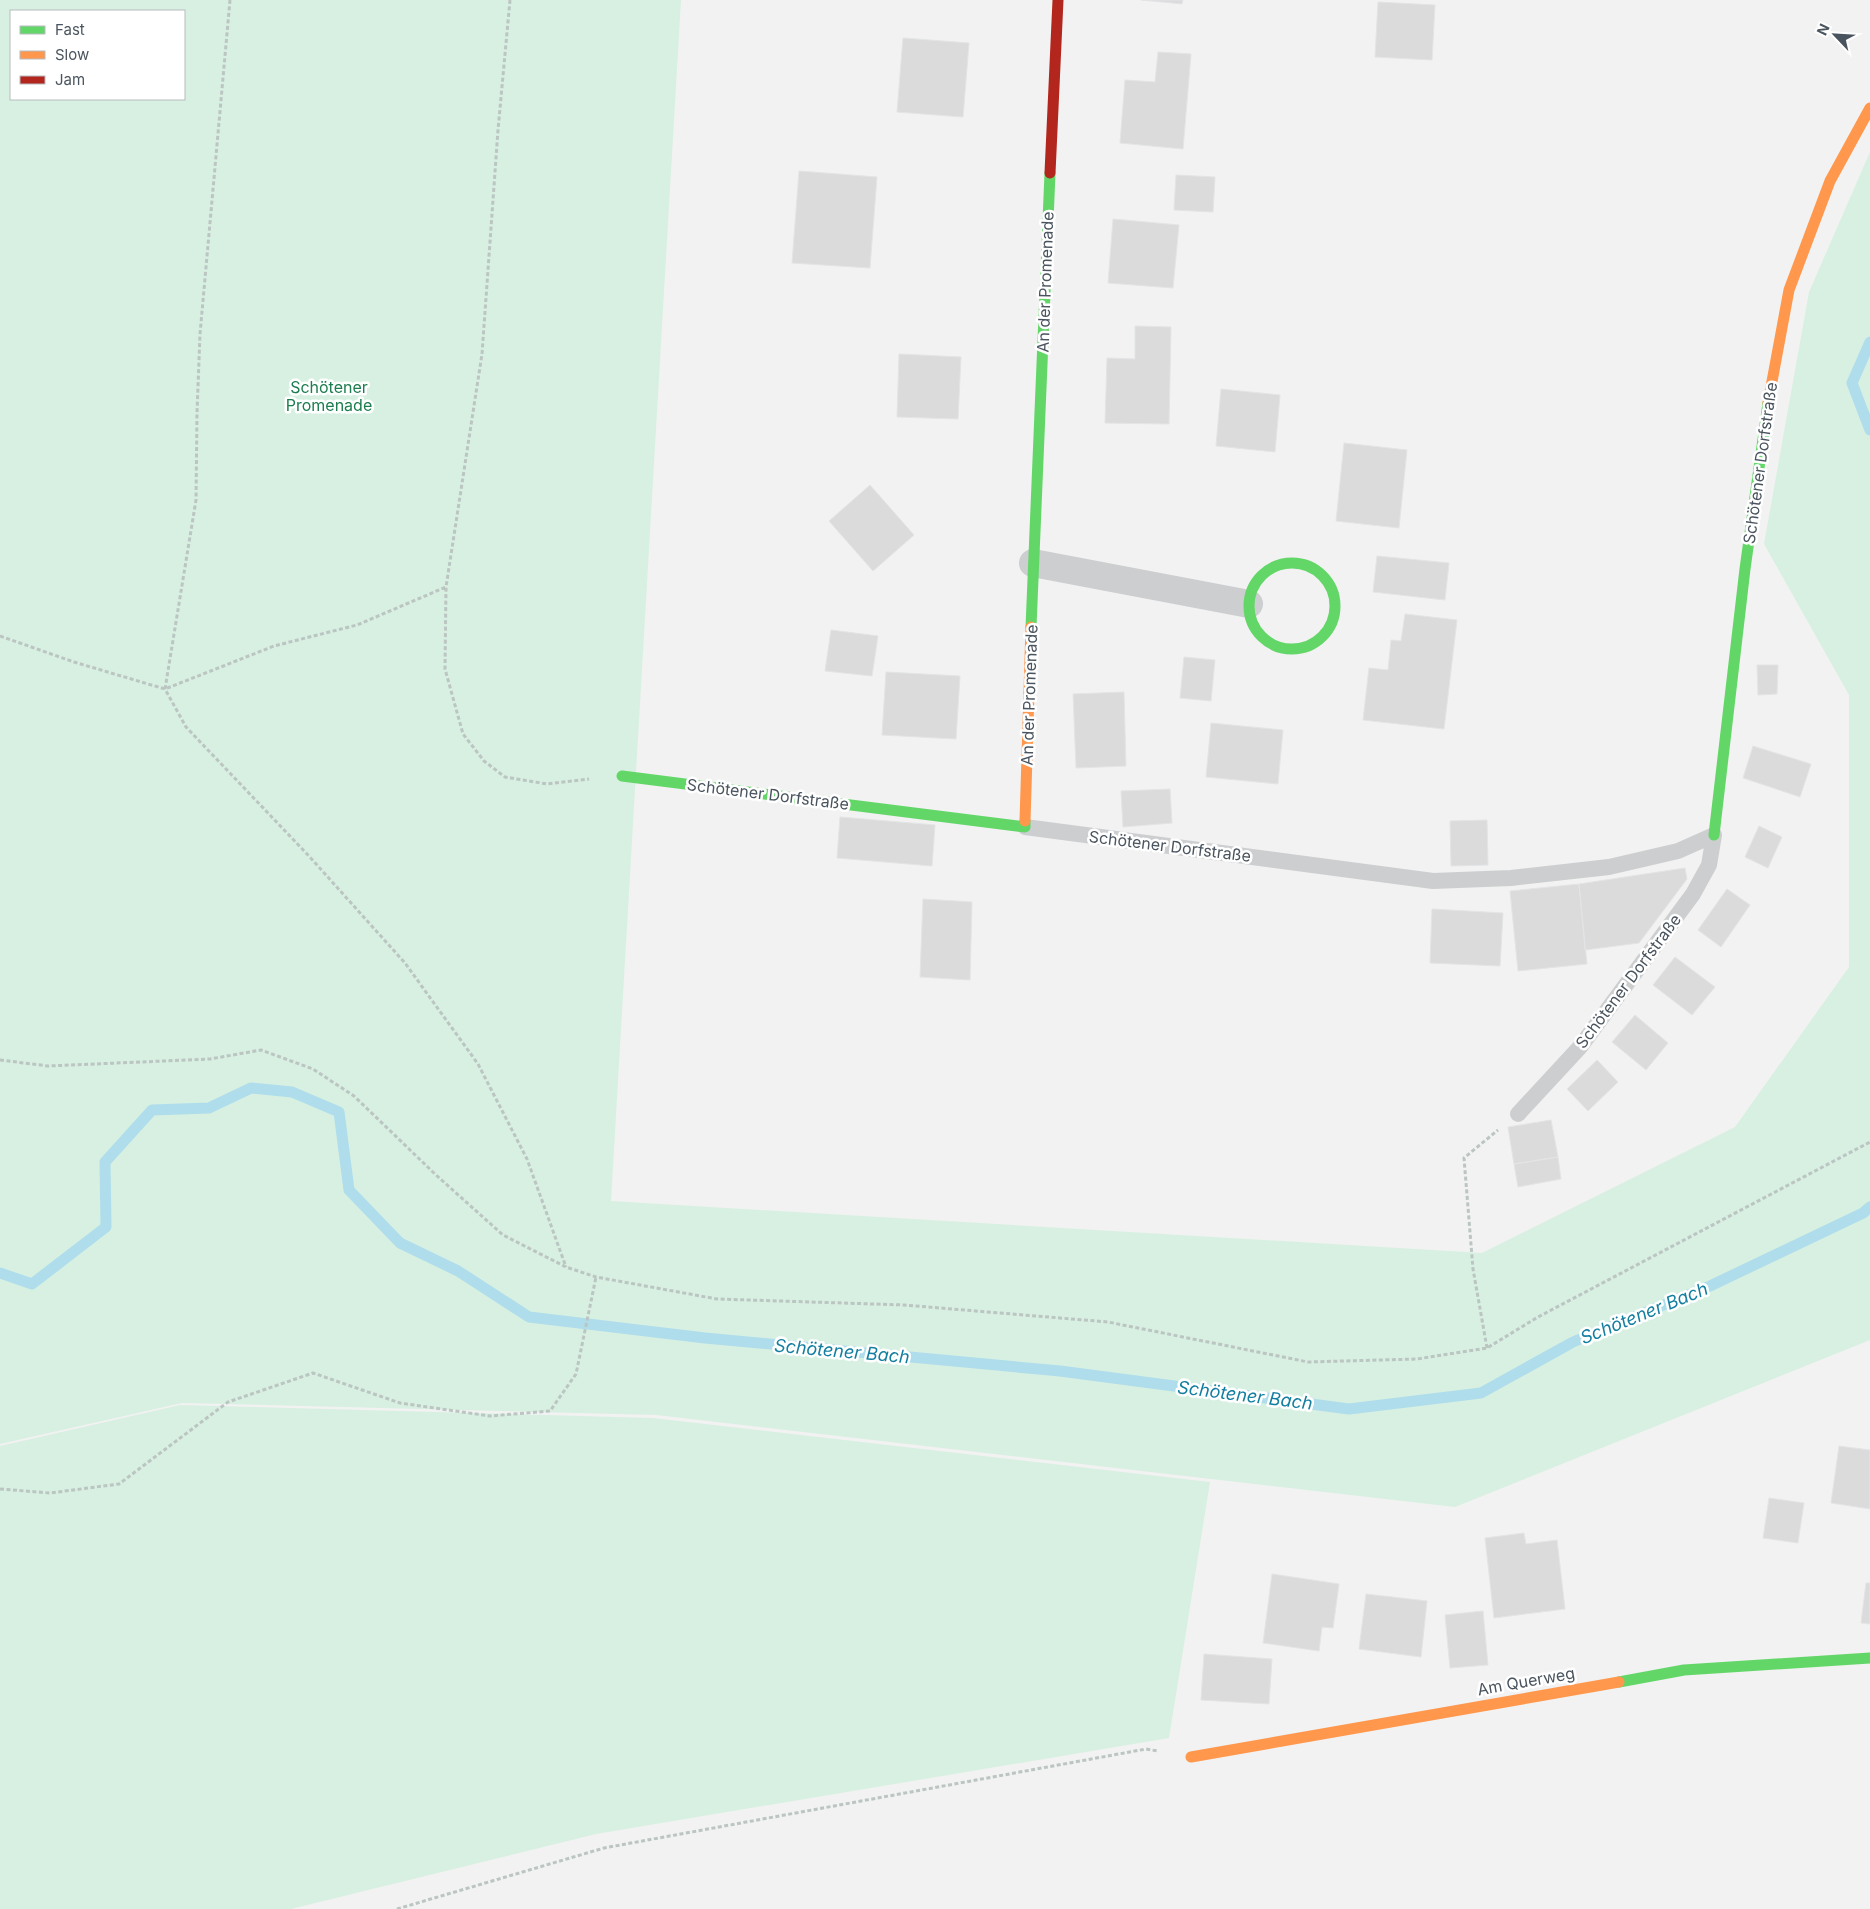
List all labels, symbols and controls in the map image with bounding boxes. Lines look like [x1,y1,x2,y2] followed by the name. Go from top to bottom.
[10,10,185,100] legend
[1810,10,1860,60] north arrow
[55,20,85,39] text: Fast
[1813,21,1833,38] text: N
[55,45,89,64] text: Slow
[55,70,85,89] text: Jam
[1033,211,1057,353] street label: An der Promenade
[286,377,372,415] park label: Schötener Promenade
[1739,381,1781,545] street label: Schötener Dorfstraße
[1017,624,1041,766] street label: An der Promenade
[686,774,850,814] street label: Schötener Dorfstraße
[1088,826,1252,866] street label: Schötener Dorfstraße
[1571,910,1685,1052] street label: Schötener Dorfstraße
[1577,1278,1711,1348] water label: Schötener Bach
[773,1335,911,1367] water label: Schötener Bach
[1176,1376,1314,1414] water label: Schötener Bach
[1476,1663,1576,1699] street label: Am Querweg

